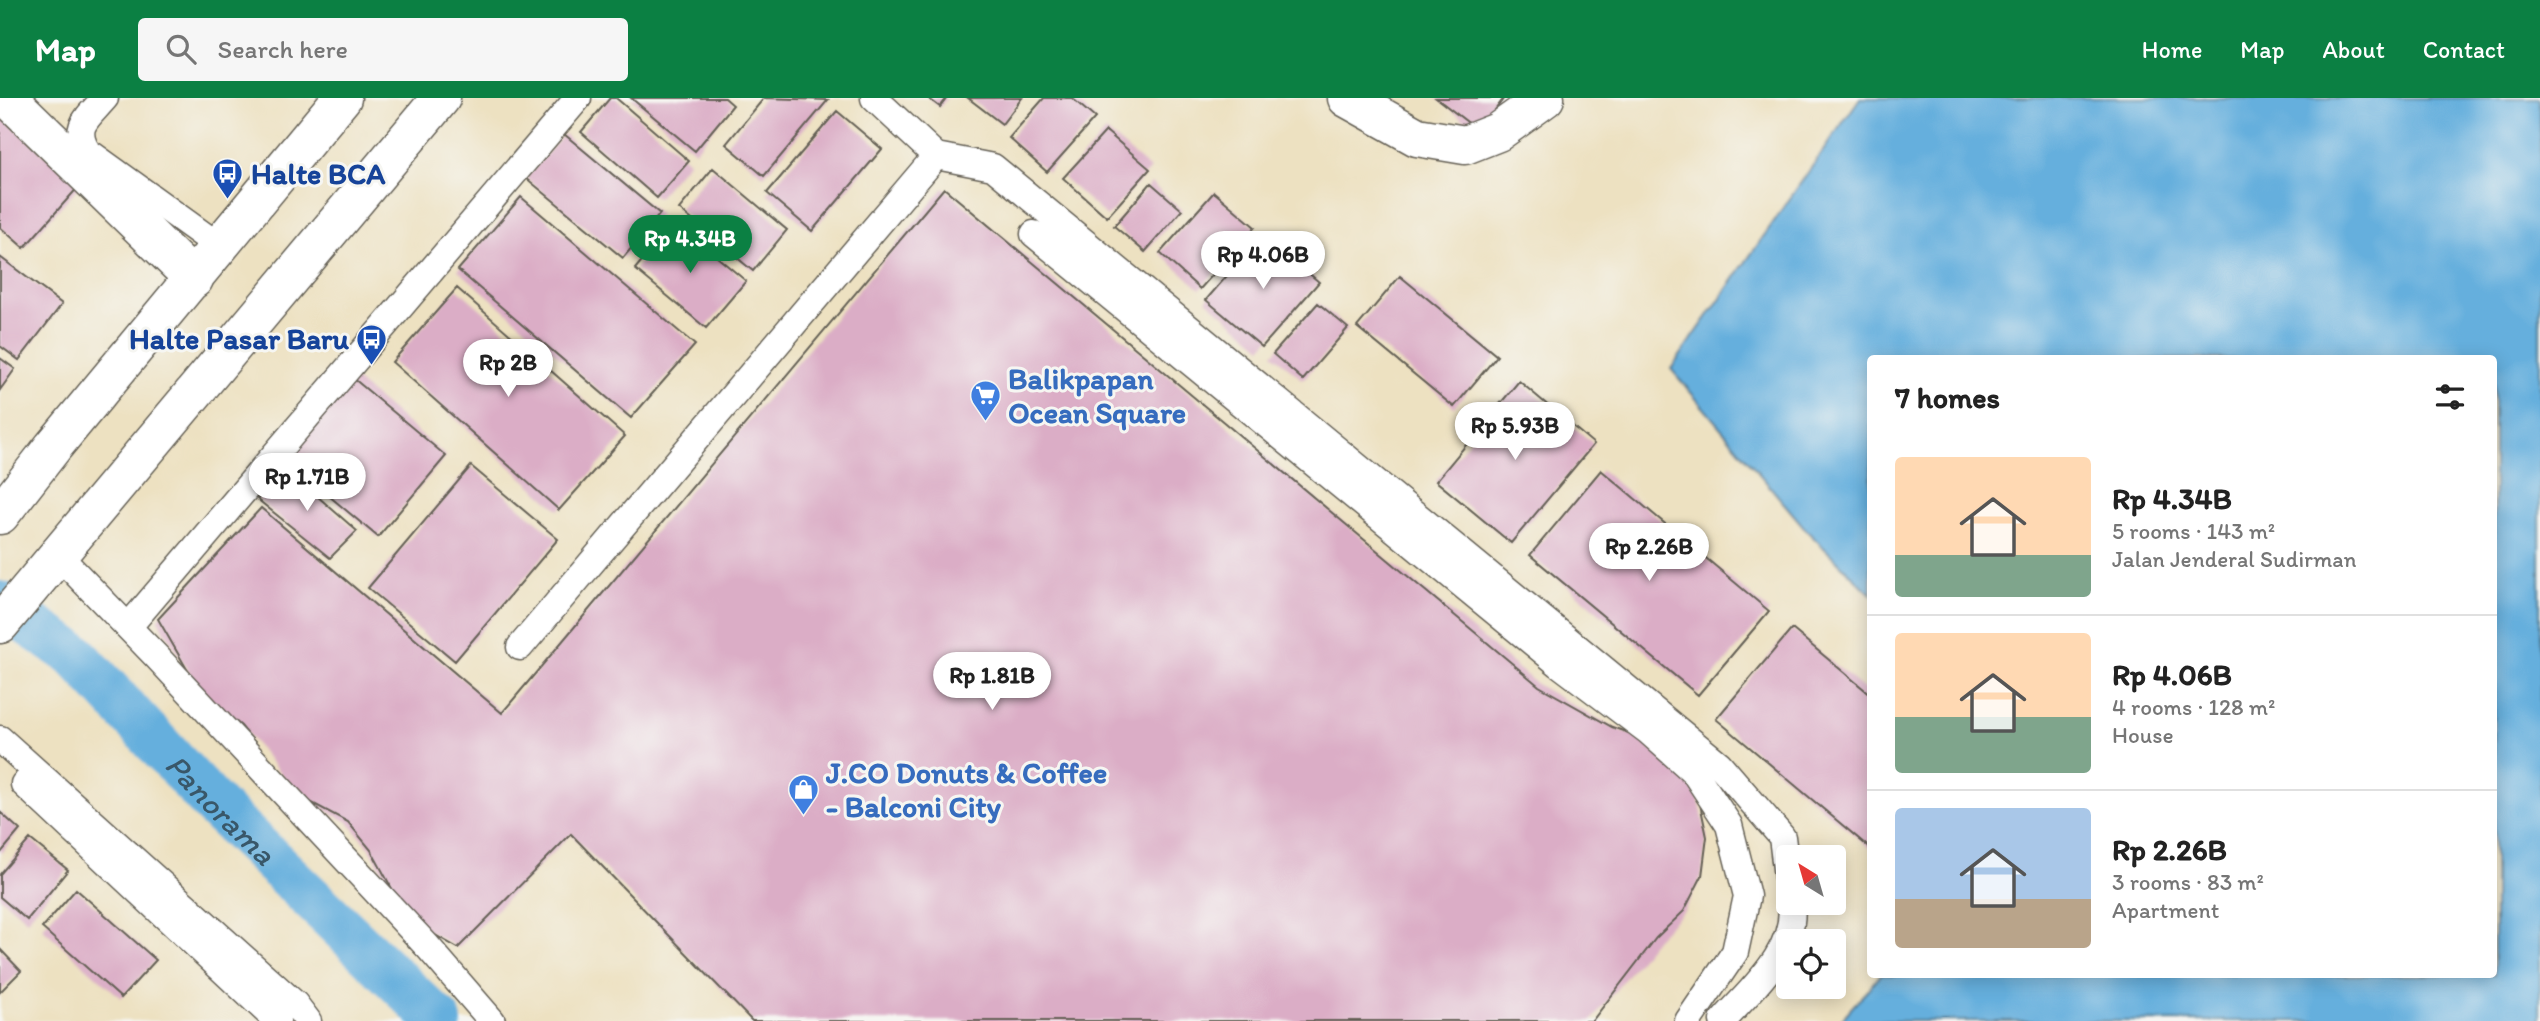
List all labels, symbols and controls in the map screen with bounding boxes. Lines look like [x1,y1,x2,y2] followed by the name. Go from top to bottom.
[138,18,628,81] search box
[35,30,96,69] text: Map
[162,30,200,68] icon: search
[218,33,348,65] text: Search here
[2142,35,2202,64] text: Home
[2240,35,2284,64] text: Map
[2322,35,2385,64] text: About
[2423,35,2505,64] text: Contact
[251,155,386,192] place label: Halte BCA
[211,157,245,201] bus stop icon: Halte BCA
[618,216,762,275] pin: Rp 4.34B
[644,224,736,252] text: Rp 4.34B
[1191,232,1335,291] pin: Rp 4.06B
[1217,240,1309,268] text: Rp 4.06B
[129,320,349,357] place label: Halte Pasar Baru
[355,322,389,366] bus stop icon: Halte Pasar Baru
[459,340,557,399] pin: Rp 2B
[479,348,537,376] text: Rp 2B
[1008,360,1186,431] place label: Balikpapan Ocean Square
[2431,378,2469,416] icon: filters
[968,379,1002,423] supermarket icon: Balikpapan Ocean Square
[1895,379,2000,416] text: 7 homes
[1443,402,1587,462] pin: Rp 5.93B
[1471,411,1559,439] text: Rp 5.93B
[235,454,379,513] pin: Rp 1.71B
[265,462,349,490] text: Rp 1.71B
[2112,480,2232,517] text: Rp 4.34B
[1951,485,2035,569] icon: home
[2112,517,2275,545] text: 5 rooms · 143 m²
[1577,524,1721,583] pin: Rp 2.26B
[1605,532,1693,560] text: Rp 2.26B
[2112,545,2357,573] text: Jalan Jenderal Sudirman
[920,652,1064,712] pin: Rp 1.81B
[2112,656,2232,693] text: Rp 4.06B
[949,661,1035,689] text: Rp 1.81B
[1951,661,2035,745] icon: home
[2112,693,2275,721] text: 4 rooms · 128 m²
[2112,721,2174,749] text: House
[158,746,284,873] water label: Panorama
[825,754,1107,825] place label: J.CO Donuts & Coffee - Balconi City
[786,773,820,817] shop icon: J.CO Donuts & Coffee - Balconi City
[2112,831,2227,868] text: Rp 2.26B
[1951,836,2035,920] icon: home
[1776,845,1846,915] north arrow
[1776,845,1846,999] map controls
[2112,868,2264,896] text: 3 rooms · 83 m²
[2112,896,2219,924] text: Apartment
[1776,929,1846,999] button: locate

